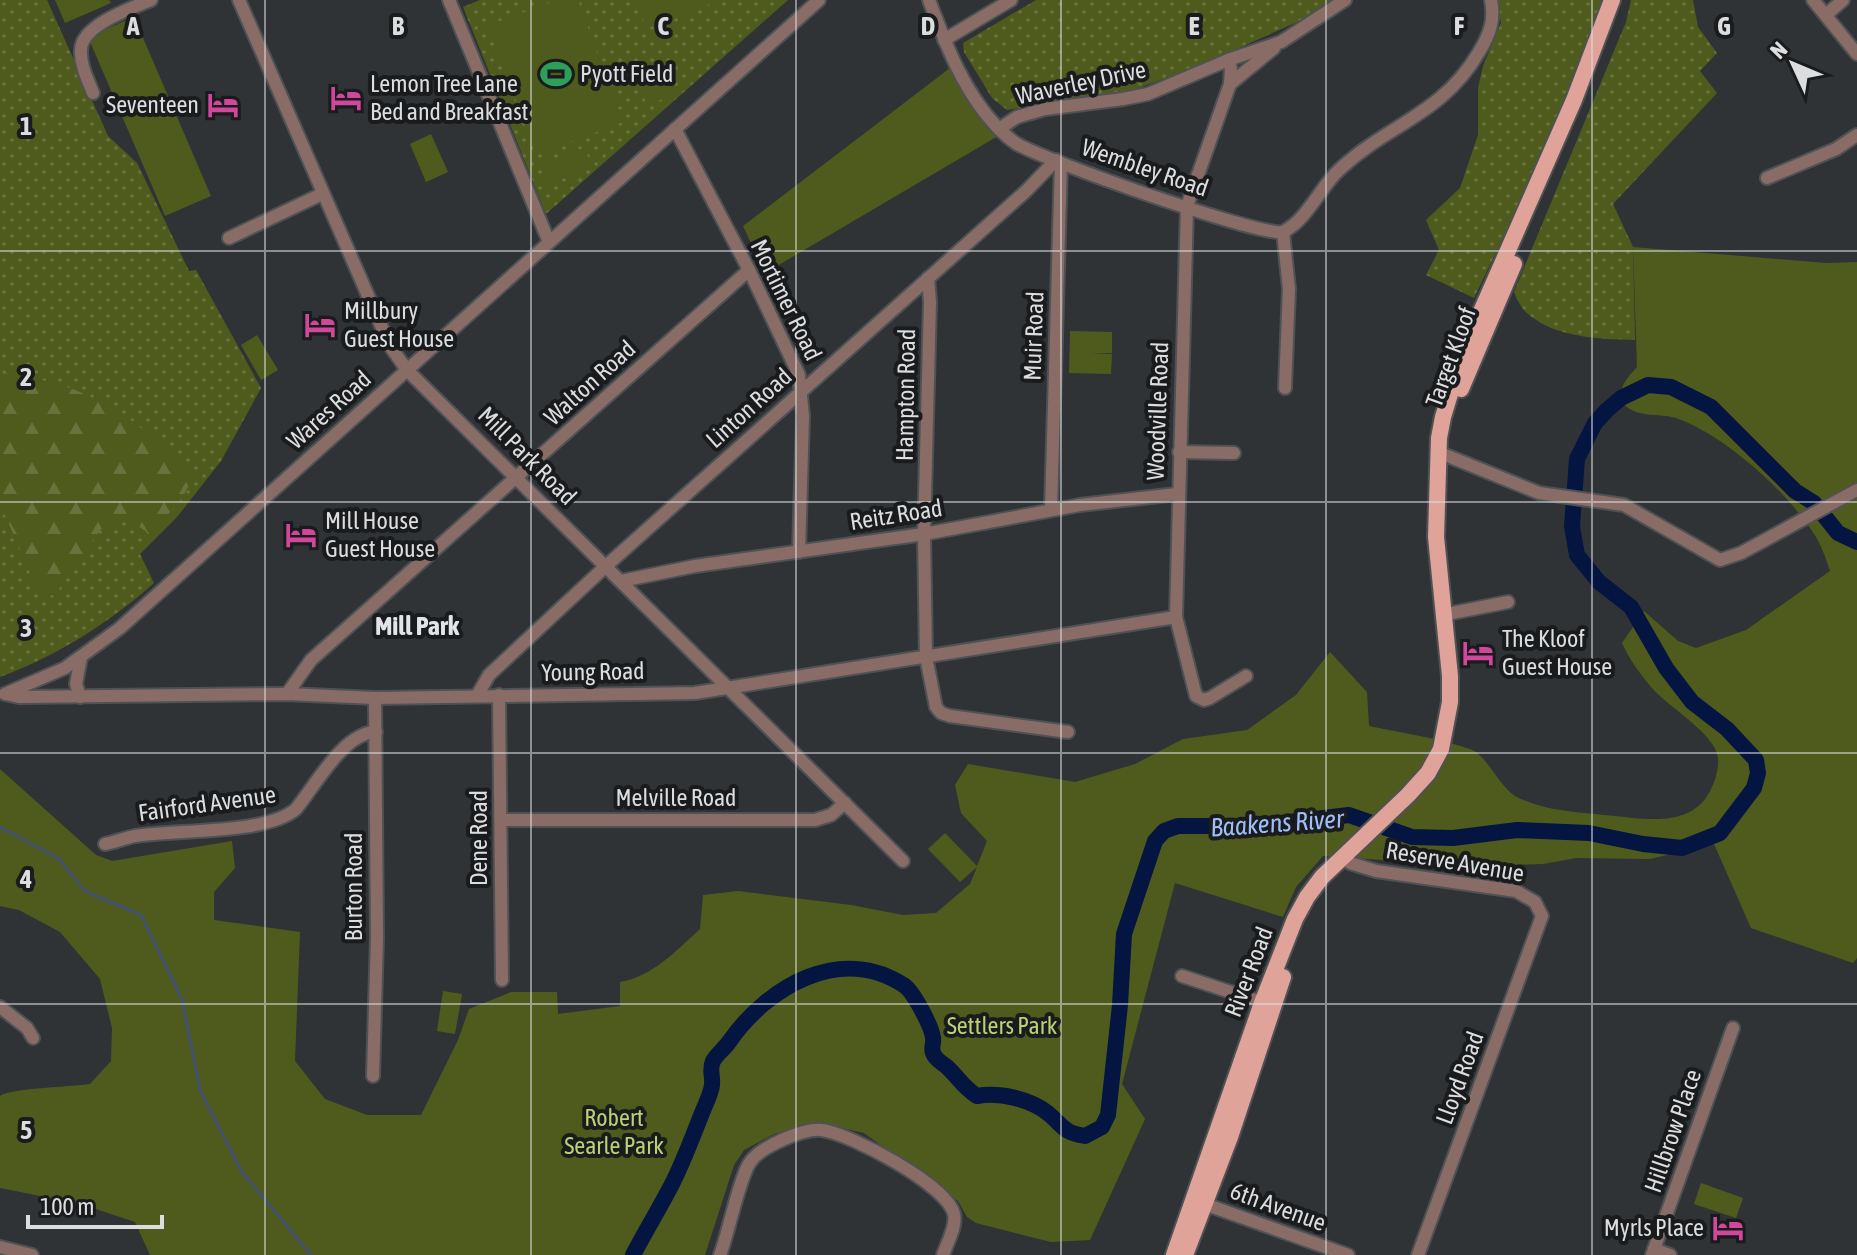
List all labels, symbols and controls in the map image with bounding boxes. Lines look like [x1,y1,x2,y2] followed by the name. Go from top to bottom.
[126,11,140,41] text: A
[392,11,405,41] text: B
[657,11,669,41] text: C
[921,11,935,41] text: D
[1188,11,1200,41] text: E
[1454,11,1465,41] text: F
[1717,11,1731,41] text: G
[1753,24,1833,104] north arrow
[1765,36,1792,64] text: N
[1014,56,1148,109] street label: Waverley Drive
[539,57,573,91] sports icon: Pyott Field
[580,60,673,87] place label: Pyott Field
[370,70,529,125] place label: Lemon Tree Lane Bed and Breakfast
[329,81,363,115] hotel icon: Lemon Tree Lane Bed and Breakfast
[206,88,240,122] hotel icon: Seventeen
[106,91,199,118] place label: Seventeen
[20,111,32,141] text: 1
[1078,133,1212,202] street label: Wembley Road
[746,235,827,365] street label: Mortimer Road
[1018,291,1049,381] street label: Muir Road
[344,297,454,352] place label: Millbury Guest House
[1420,303,1481,410] street label: Target Kloof
[303,308,337,342] hotel icon: Millbury Guest House
[891,329,920,461] street label: Hampton Road
[539,335,641,430] street label: Walton Road
[1142,341,1173,481] street label: Woodville Road
[20,362,32,392] text: 2
[701,362,797,453] street label: Linton Road
[281,365,376,454] street label: Wares Road
[473,401,582,510] street label: Mill Park Road
[848,494,944,535] street label: Reitz Road
[325,507,435,562] place label: Mill House Guest House
[284,518,318,552] hotel icon: Mill House Guest House
[375,611,460,641] district label: Mill Park
[20,613,32,643] text: 3
[1502,625,1612,680] place label: The Kloof Guest House
[1461,636,1495,670] hotel icon: The Kloof Guest House
[541,657,645,686] street label: Young Road
[136,780,278,827] street label: Fairford Avenue
[616,784,736,811] street label: Melville Road
[465,790,492,886] street label: Dene Road
[1209,803,1346,843] water label: Baakens River
[340,833,367,941] street label: Burton Road
[1384,836,1526,887] street label: Reserve Avenue
[19,864,32,894] text: 4
[1219,923,1278,1021] street label: River Road
[947,1012,1058,1039] park label: Settlers Park
[1430,1028,1489,1128] street label: Lloyd Road
[1639,1066,1706,1196] street label: Hillbrow Place
[564,1104,664,1159] park label: Robert Searle Park
[20,1115,32,1145] text: 5
[1227,1177,1330,1236] street label: 6th Avenue
[28,1179,162,1229] scale bar
[40,1193,94,1220] text: 100 m
[1711,1211,1745,1245] hotel icon: Myrls Place
[1604,1214,1704,1241] place label: Myrls Place

